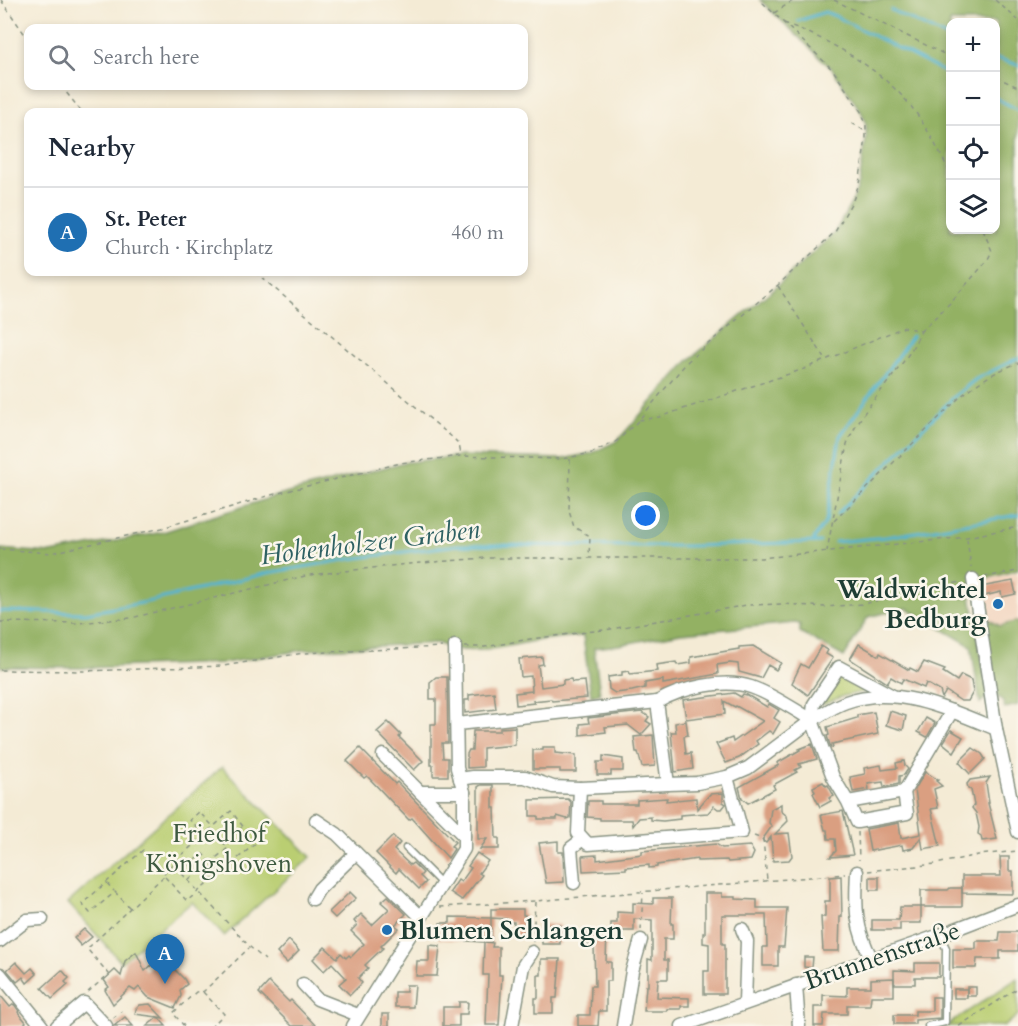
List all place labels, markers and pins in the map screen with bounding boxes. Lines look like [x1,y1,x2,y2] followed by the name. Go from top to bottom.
[836,572,986,637] place label: Waldwichtel Bedburg
[991,597,1005,611] marker: Waldwichtel Bedburg
[399,913,624,948] place label: Blumen Schlangen
[380,923,394,937] marker: Blumen Schlangen
[146,934,184,984] pin: A

